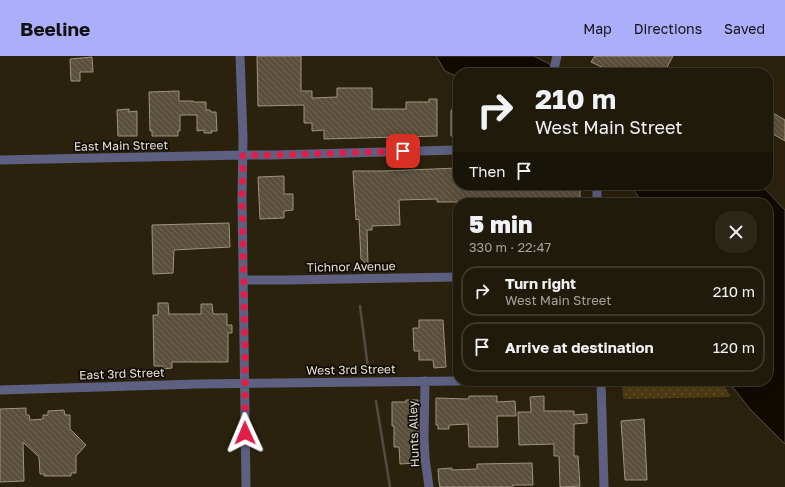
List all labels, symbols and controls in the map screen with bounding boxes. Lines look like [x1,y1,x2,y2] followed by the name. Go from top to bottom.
[20,17,90,40] text: Beeline
[583,20,612,37] text: Map
[634,20,702,37] text: Directions
[724,20,765,37] text: Saved
[535,82,616,115] text: 210 m
[469,84,521,136] icon: right
[535,116,683,138] text: West Main Street
[386,134,420,168] pin
[74,137,168,154] street label: East Main Street
[392,140,414,162] icon: arrive
[513,160,535,182] icon: arrive
[469,162,505,180] text: Then
[469,209,532,238] text: 5 min
[715,211,757,253] button: close
[469,239,551,255] text: 330 m · 22:47
[306,258,396,275] street label: Tichnor Avenue
[505,274,576,292] text: Turn right
[471,280,493,302] icon: right
[713,282,755,300] text: 210 m
[505,292,612,308] text: West Main Street
[471,336,493,358] icon: arrive
[505,338,654,356] text: Arrive at destination
[713,338,755,356] text: 120 m
[306,361,396,378] street label: West 3rd Street
[79,365,165,382] street label: East 3rd Street
[405,400,422,468] street label: Hunts Alley
[224,412,266,454] position arrow

